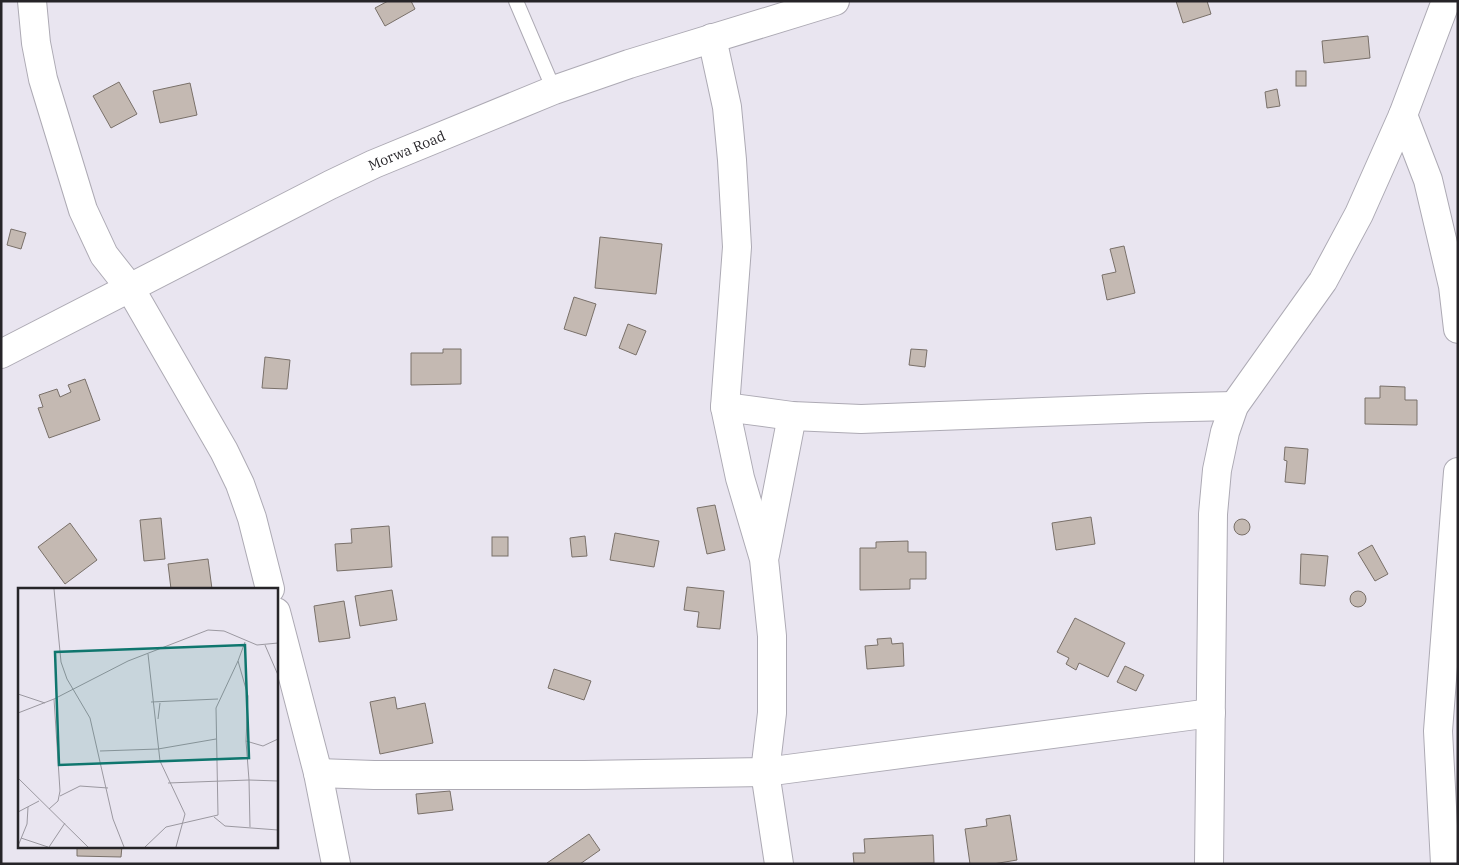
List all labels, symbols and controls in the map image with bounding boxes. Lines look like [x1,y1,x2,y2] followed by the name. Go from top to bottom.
[365,126,448,174] street label: Morwa Road
[18,588,278,848] inset map

